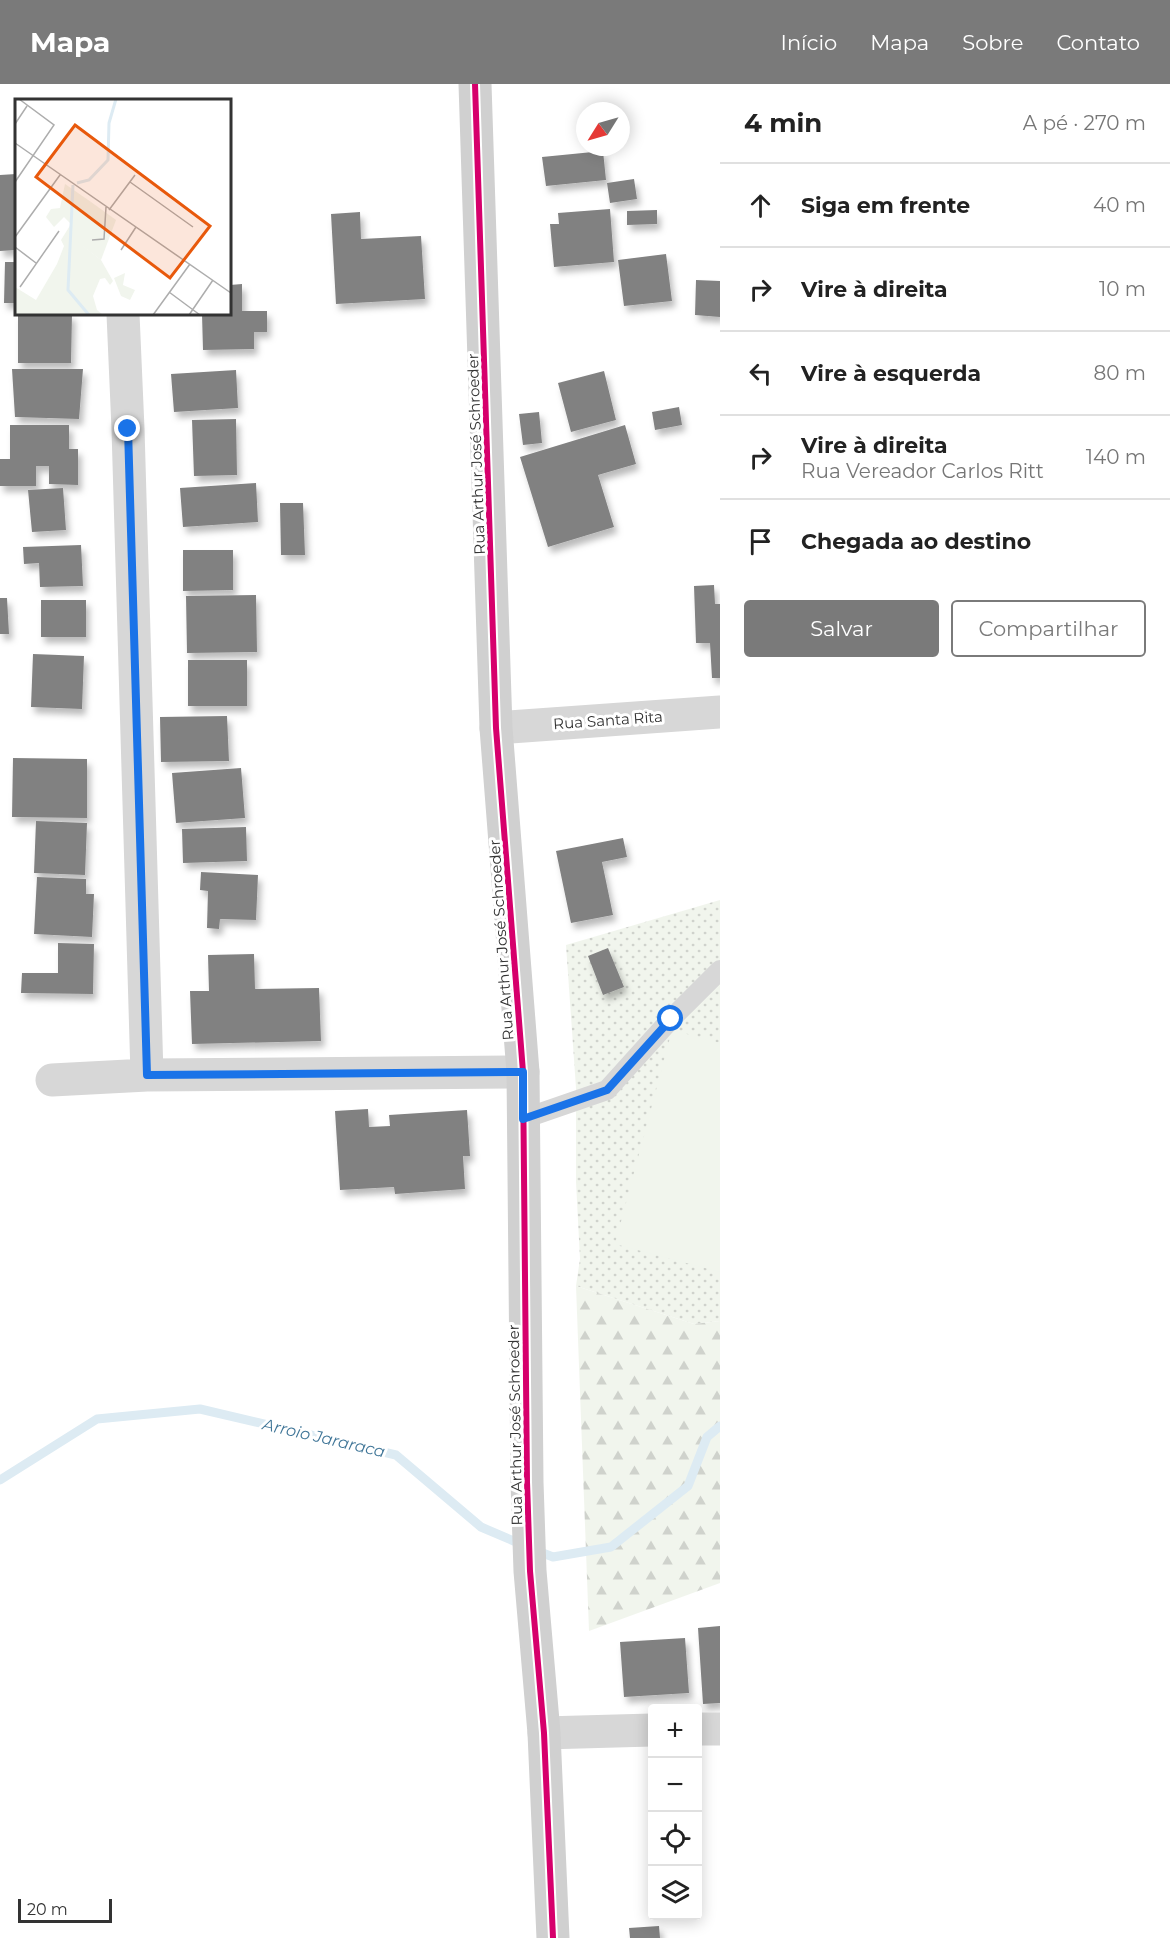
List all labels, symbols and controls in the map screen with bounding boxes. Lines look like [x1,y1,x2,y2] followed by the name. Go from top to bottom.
[30,25,110,59] text: Mapa
[781,30,837,55] text: Início
[870,30,929,55] text: Mapa
[962,30,1023,55] text: Sobre
[1056,30,1140,55] text: Contato
[15,99,231,315] inset map
[576,102,630,156] north arrow
[744,107,822,139] text: 4 min
[1023,111,1146,135] text: A pé · 270 m
[744,189,777,222] icon: ahead
[801,192,970,219] text: Siga em frente
[1093,193,1146,217] text: 40 m
[744,273,777,306] icon: right
[801,276,948,303] text: Vire à direita
[1099,277,1146,301] text: 10 m
[463,353,489,555] street label: Rua Arthur José Schroeder
[744,357,777,390] icon: left
[801,360,981,387] text: Vire à esquerda
[1094,361,1146,385] text: 80 m
[114,415,140,441] route end
[801,432,948,459] text: Vire à direita
[744,441,777,474] icon: right
[1086,445,1146,469] text: 140 m
[801,459,1044,483] text: Rua Vereador Carlos Ritt
[744,525,777,558] icon: arrive
[801,528,1031,555] text: Chegada ao destino
[744,600,939,657] button: Salvar
[951,600,1146,657] button: Compartilhar
[553,707,663,733] street label: Rua Santa Rita
[484,839,518,1041] street label: Rua Arthur José Schroeder
[657,1005,683,1031] route start
[504,1324,526,1526] street label: Rua Arthur José Schroeder
[260,1414,387,1461] water label: Arroio Jararaca
[648,1704,702,1920] map controls
[648,1704,702,1758] button: +
[648,1758,702,1812] button: −
[648,1812,702,1866] button: locate
[648,1866,702,1920] button: layers
[18,1896,112,1924] scale bar
[27,1900,68,1919] text: 20 m

